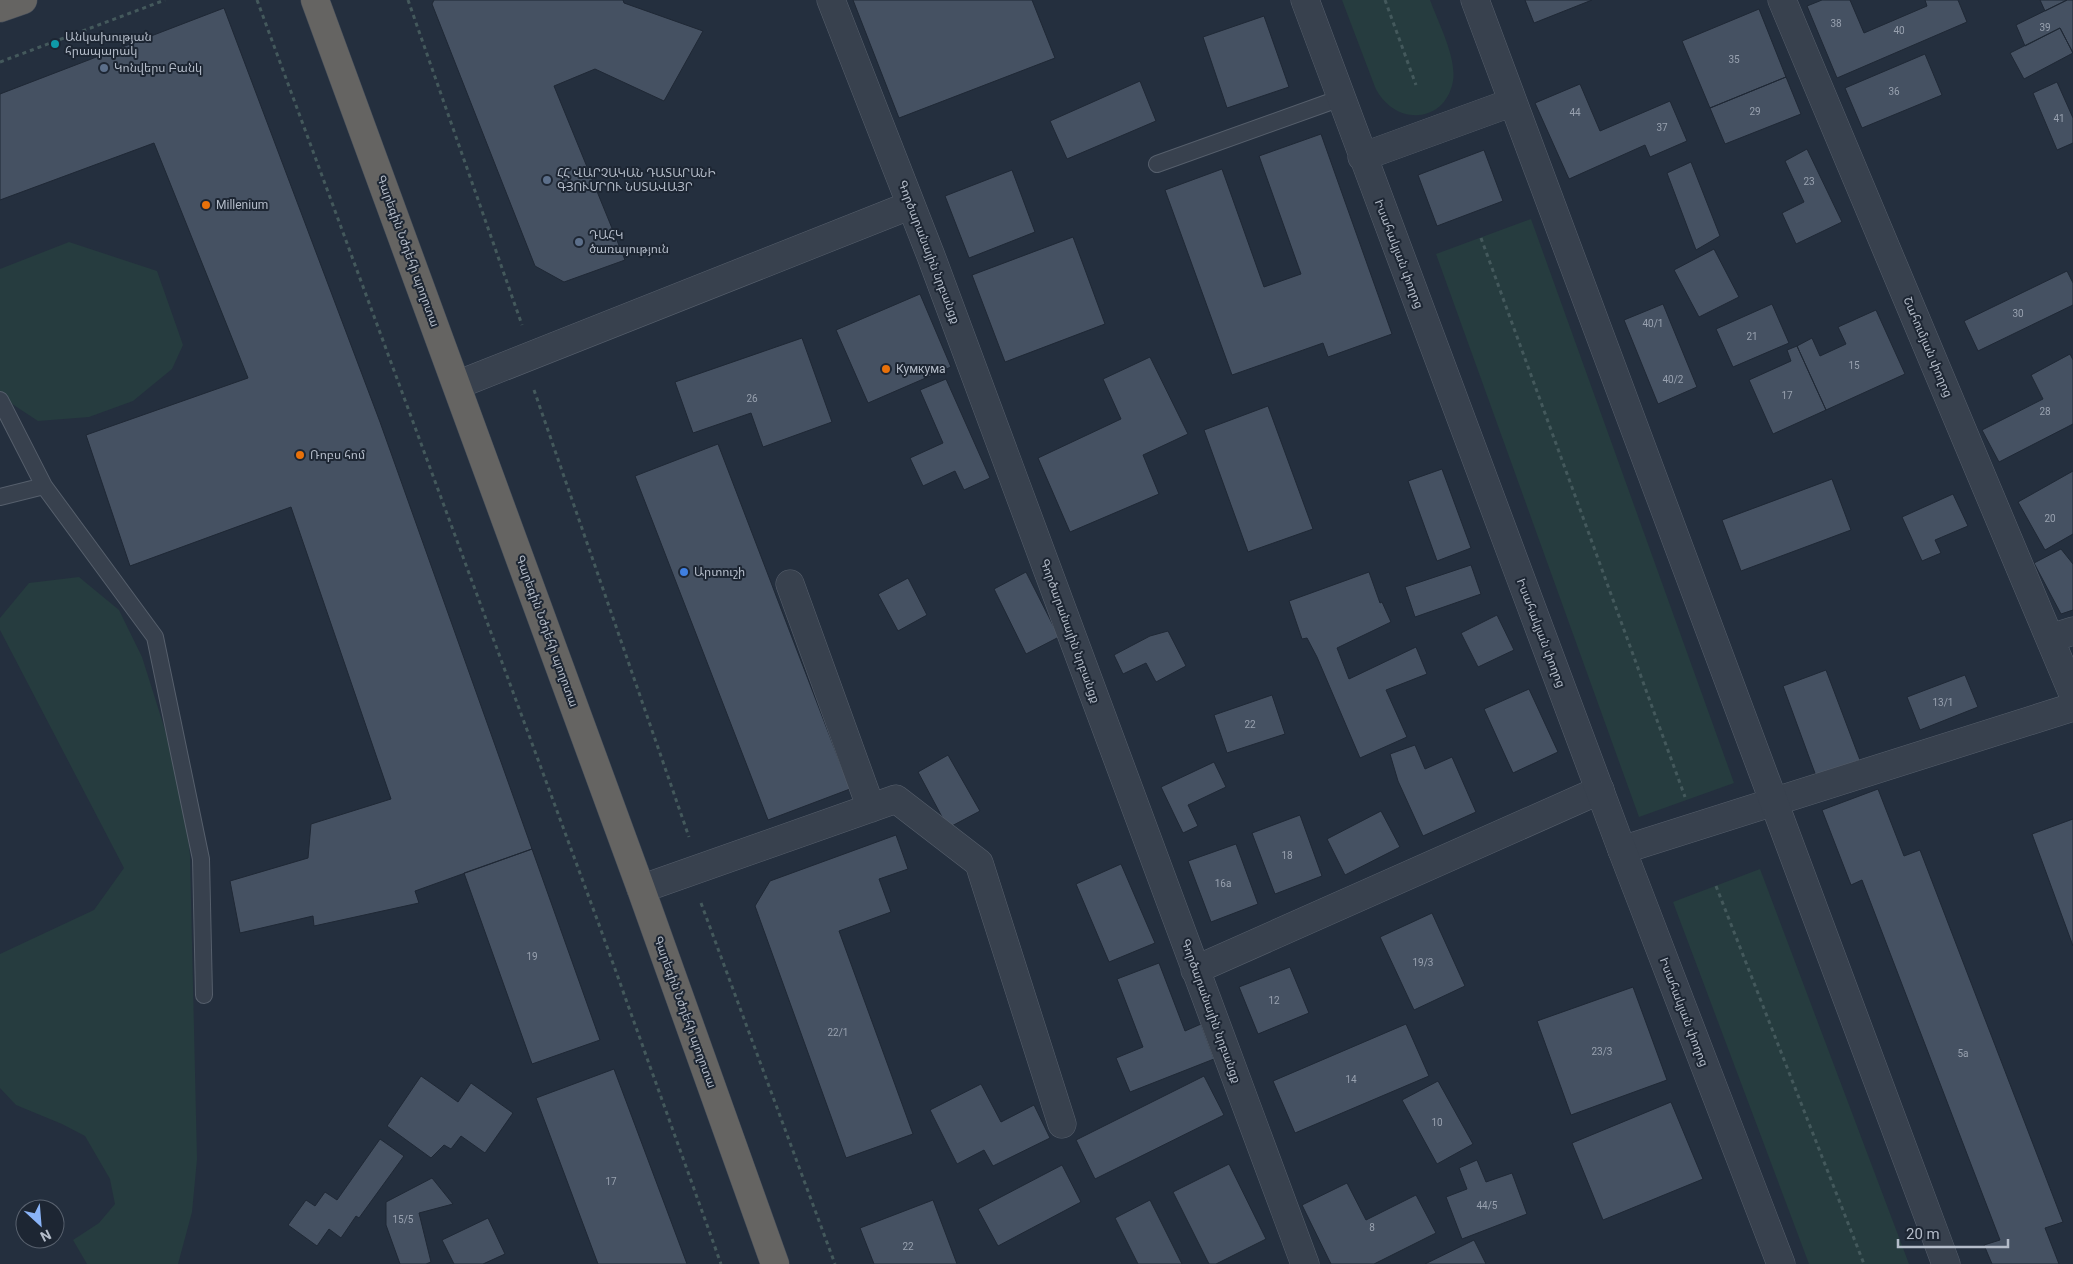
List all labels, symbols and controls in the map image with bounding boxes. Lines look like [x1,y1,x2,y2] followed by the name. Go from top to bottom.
[1830,18,1842,29] house number: 38
[2039,22,2051,33] house number: 39
[1893,25,1905,36] house number: 40
[65,30,152,58] place label: Անկախության հրապարակ
[49,38,61,50] marker: Անկախության հրապարակ
[1728,54,1740,65] house number: 35
[114,61,202,75] place label: Կոնվերս Բանկ
[98,62,110,74] marker: Կոնվերս Բանկ
[1888,86,1900,97] house number: 36
[1749,106,1761,117] house number: 29
[1569,107,1581,118] house number: 44
[2053,113,2065,124] house number: 41
[1656,122,1668,133] house number: 37
[557,166,716,194] place label: ՀՀ ՎԱՐՉԱԿԱՆ ԴԱՏԱՐԱՆԻ ԳՅՈՒՄՐՈՒ ՆՍՏԱՎԱՅՐ
[374,173,442,329] street label: Գարեգին Նժդեհի պողոտա
[541,174,553,186] marker: ՀՀ ՎԱՐՉԱԿԱՆ ԴԱՏԱՐԱՆԻ ԳՅՈՒՄՐՈՒ ՆՍՏԱՎԱՅՐ
[1803,176,1815,187] house number: 23
[895,178,963,326] street label: Գործարանային նրբանցք
[216,198,268,212] place label: Millenium
[1372,198,1426,310] street label: Իսահակյան փողոց
[200,199,212,211] marker: Millenium
[589,228,669,256] place label: ԴԱՀԿ ծառայություն
[573,236,585,248] marker: ԴԱՀԿ ծառայություն
[1901,295,1955,399] street label: Շահումյան փողոց
[2012,308,2024,319] house number: 30
[1643,318,1664,329] house number: 40/1
[1746,331,1758,342] house number: 21
[1848,360,1860,371] house number: 15
[896,362,946,376] place label: Кумкума
[880,363,892,375] marker: Кумкума
[1663,374,1684,385] house number: 40/2
[1781,390,1793,401] house number: 17
[746,393,758,404] house number: 26
[2039,406,2051,417] house number: 28
[310,448,365,462] place label: Ռոբս հոմ
[294,449,306,461] marker: Ռոբս հոմ
[2044,513,2056,524] house number: 20
[513,553,581,709] street label: Գարեգին Նժդեհի պողոտա
[1037,557,1103,705] street label: Գործարանային նրբանցք
[694,565,745,579] place label: Արտուշի
[678,566,690,578] marker: Արտուշի
[1514,577,1568,689] street label: Իսահակյան փողոց
[1933,697,1954,708] house number: 13/1
[1244,719,1256,730] house number: 22
[1281,850,1293,861] house number: 18
[1215,878,1231,889] house number: 16a
[651,934,719,1090] street label: Գարեգին Նժդեհի պողոտա
[1178,937,1244,1085] street label: Գործարանային նրբանցք
[526,951,538,962] house number: 19
[1657,956,1711,1068] street label: Իսահակյան փողոց
[1413,957,1434,968] house number: 19/3
[1268,995,1280,1006] house number: 12
[828,1027,849,1038] house number: 22/1
[1592,1046,1613,1057] house number: 23/3
[1957,1048,1969,1059] house number: 5a
[1345,1074,1357,1085] house number: 14
[1431,1117,1443,1128] house number: 10
[605,1176,617,1187] house number: 17
[15,1199,65,1249] north arrow
[1477,1200,1498,1211] house number: 44/5
[393,1214,414,1225] house number: 15/5
[1898,1216,2008,1248] scale bar
[1369,1222,1375,1233] house number: 8
[1906,1225,1940,1243] text: 20 m
[38,1226,54,1245] text: N
[902,1241,914,1252] house number: 22

